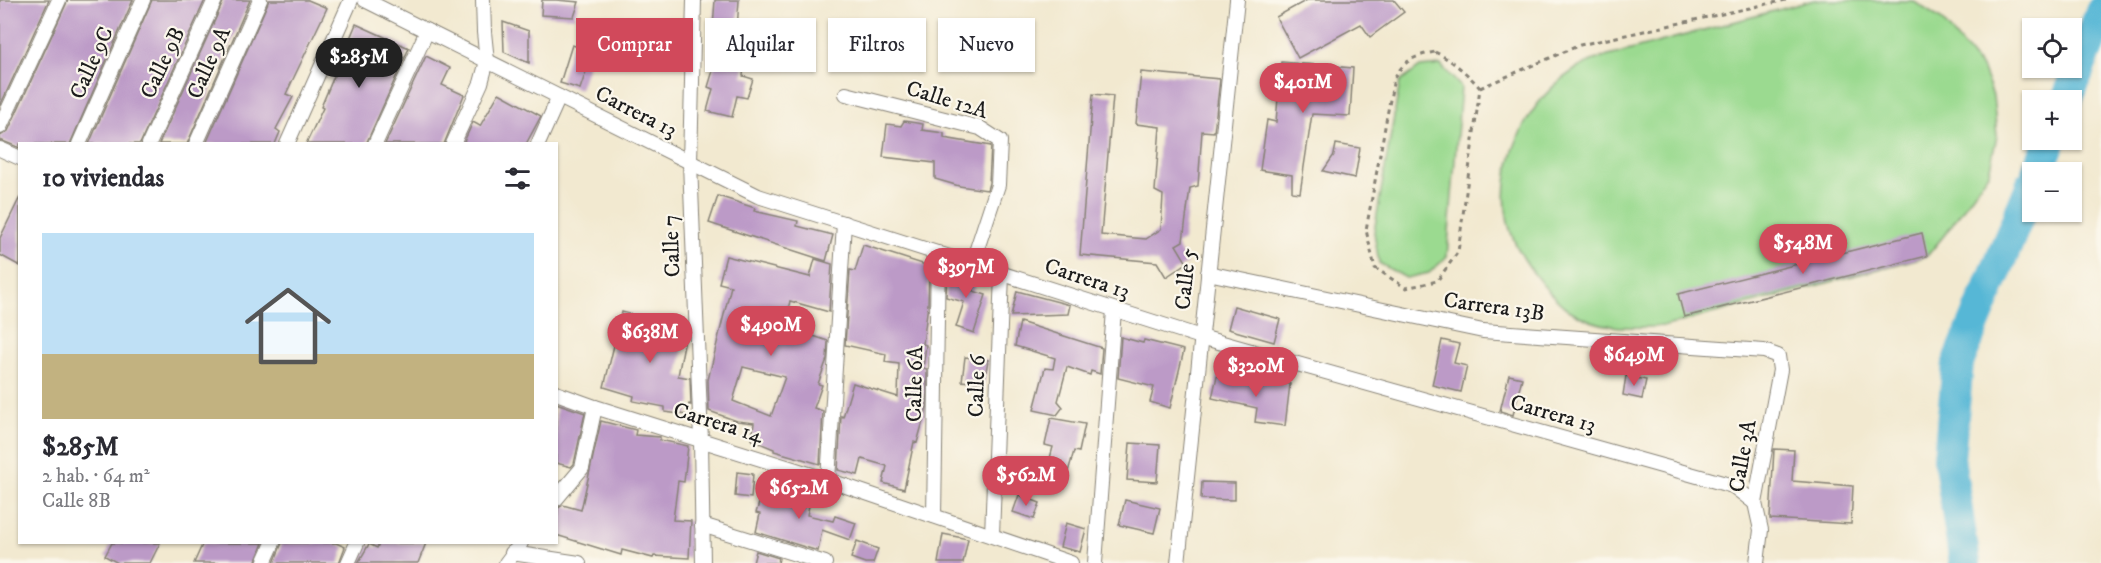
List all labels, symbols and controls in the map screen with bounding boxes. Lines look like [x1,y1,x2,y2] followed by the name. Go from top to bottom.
[576,18,693,72] chip: Comprar
[705,18,816,72] chip: Alquilar
[828,18,926,72] chip: Filtros
[938,18,1035,72] chip: Nuevo
[2022,18,2082,222] map controls
[2022,18,2082,78] button: locate
[181,22,237,103] street label: Calle 9A
[64,23,120,103] street label: Calle 9C
[135,23,191,103] street label: Calle 9B
[317,38,401,89] pin: $285M
[330,45,388,70] text: $285M
[1261,63,1345,114] pin: $401M
[1274,70,1332,95] text: $401M
[903,75,992,125] street label: Calle 12A
[591,80,681,144] street label: Carrera 13
[2022,90,2082,150] button: +
[42,162,164,195] text: 10 viviendas
[501,162,534,195] icon: filters
[2022,162,2082,222] button: −
[657,214,687,278] street label: Calle 7
[1761,224,1845,275] pin: $548M
[1773,231,1833,256] text: $548M
[1169,247,1203,311] street label: Calle 5
[924,248,1008,299] pin: $397M
[1041,253,1133,305] street label: Carrera 13
[937,255,995,280] text: $397M
[234,272,342,380] icon: home
[1442,287,1546,327] street label: Carrera 13B
[729,306,813,357] pin: $490M
[608,313,692,364] pin: $638M
[740,313,802,338] text: $490M
[621,320,679,345] text: $638M
[1592,336,1676,387] pin: $649M
[1603,343,1665,368] text: $649M
[901,345,929,422] street label: Calle 6A
[1214,347,1298,398] pin: $320M
[962,353,992,418] street label: Calle 6
[1227,354,1285,379] text: $320M
[1507,389,1599,439] street label: Carrera 13
[670,397,767,450] street label: Carrera 14
[1723,417,1763,494] street label: Calle 3A
[42,431,119,464] text: $285M
[984,456,1068,507] pin: $562M
[996,463,1056,488] text: $562M
[42,464,150,489] text: 2 hab. · 64 m²
[757,469,841,520] pin: $652M
[769,476,829,501] text: $652M
[42,489,111,514] text: Calle 8B

